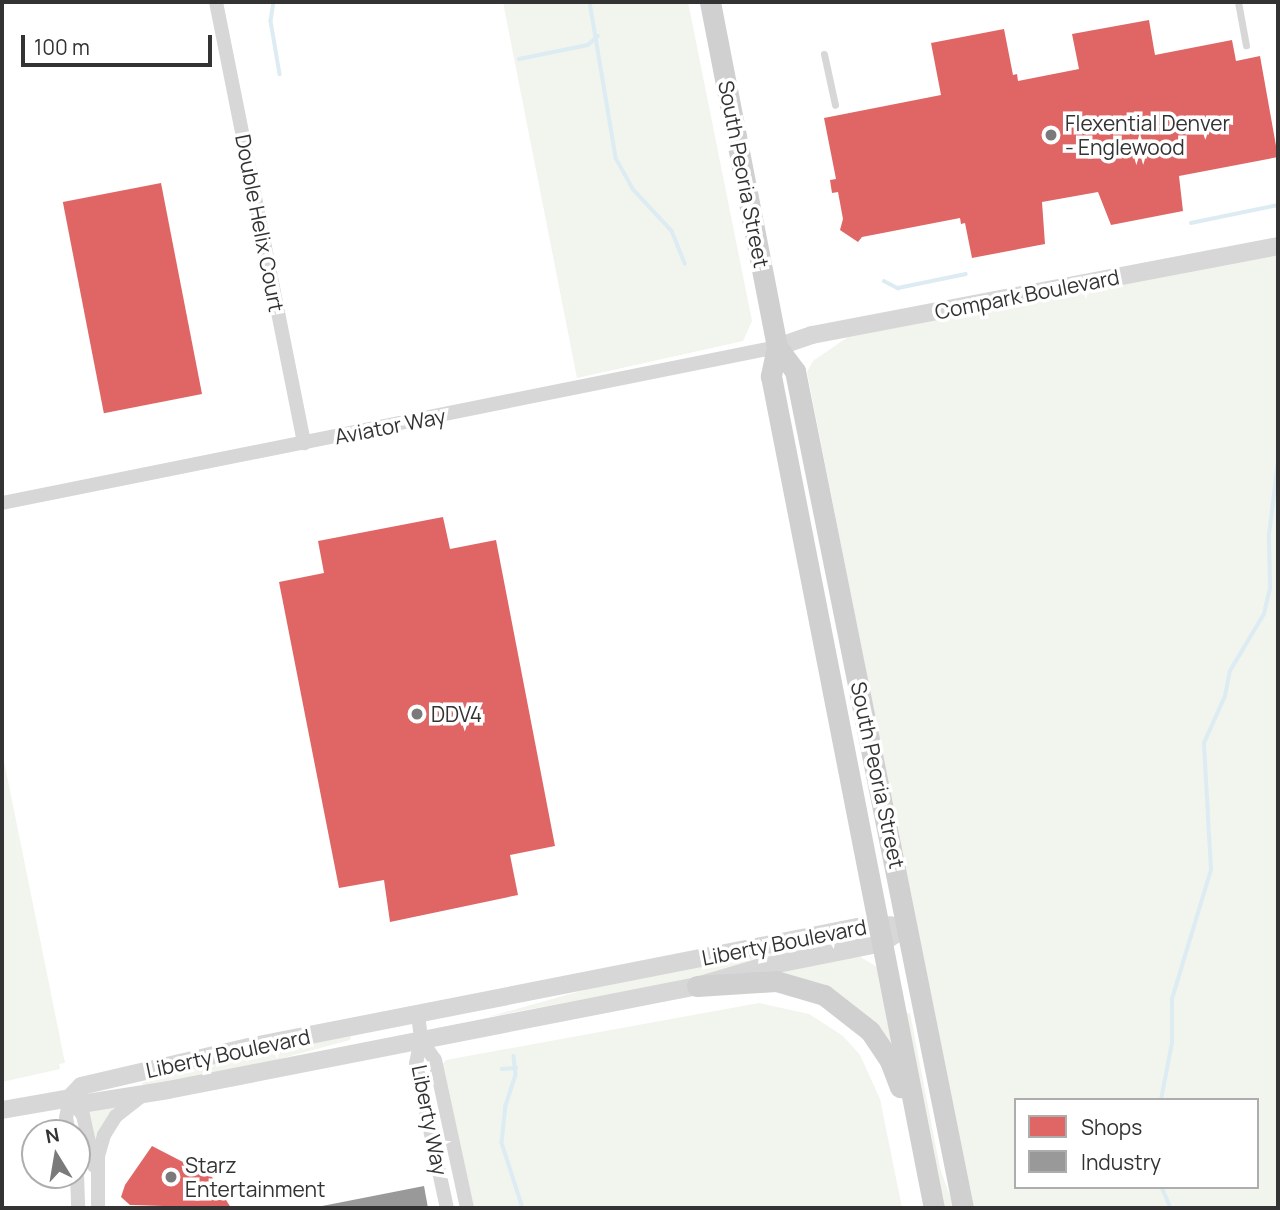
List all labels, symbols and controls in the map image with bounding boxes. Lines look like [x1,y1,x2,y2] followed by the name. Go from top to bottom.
[24,21,215,65] scale bar
[34,33,90,61] text: 100 m
[713,78,775,270] street label: South Peoria Street
[1065,110,1230,160] place label: Flexential Denver - Englewood
[1043,127,1059,143] marker: Flexential Denver - Englewood
[230,132,290,314] street label: Double Helix Court
[933,264,1121,324] street label: Compark Boulevard
[332,403,448,449] street label: Aviator Way
[846,679,910,871] street label: South Peoria Street
[431,701,482,727] place label: DDV4
[409,706,425,722] marker: DDV4
[699,914,869,970] street label: Liberty Boulevard
[144,1023,312,1083] street label: Liberty Boulevard
[407,1063,453,1177] street label: Liberty Way
[1014,1098,1259,1189] legend
[1081,1113,1142,1141] text: Shops
[21,1119,91,1189] north arrow
[43,1121,62,1149] text: N
[1081,1148,1161,1176] text: Industry
[185,1152,325,1202] place label: Starz Entertainment
[163,1169,179,1185] marker: Starz Entertainment

